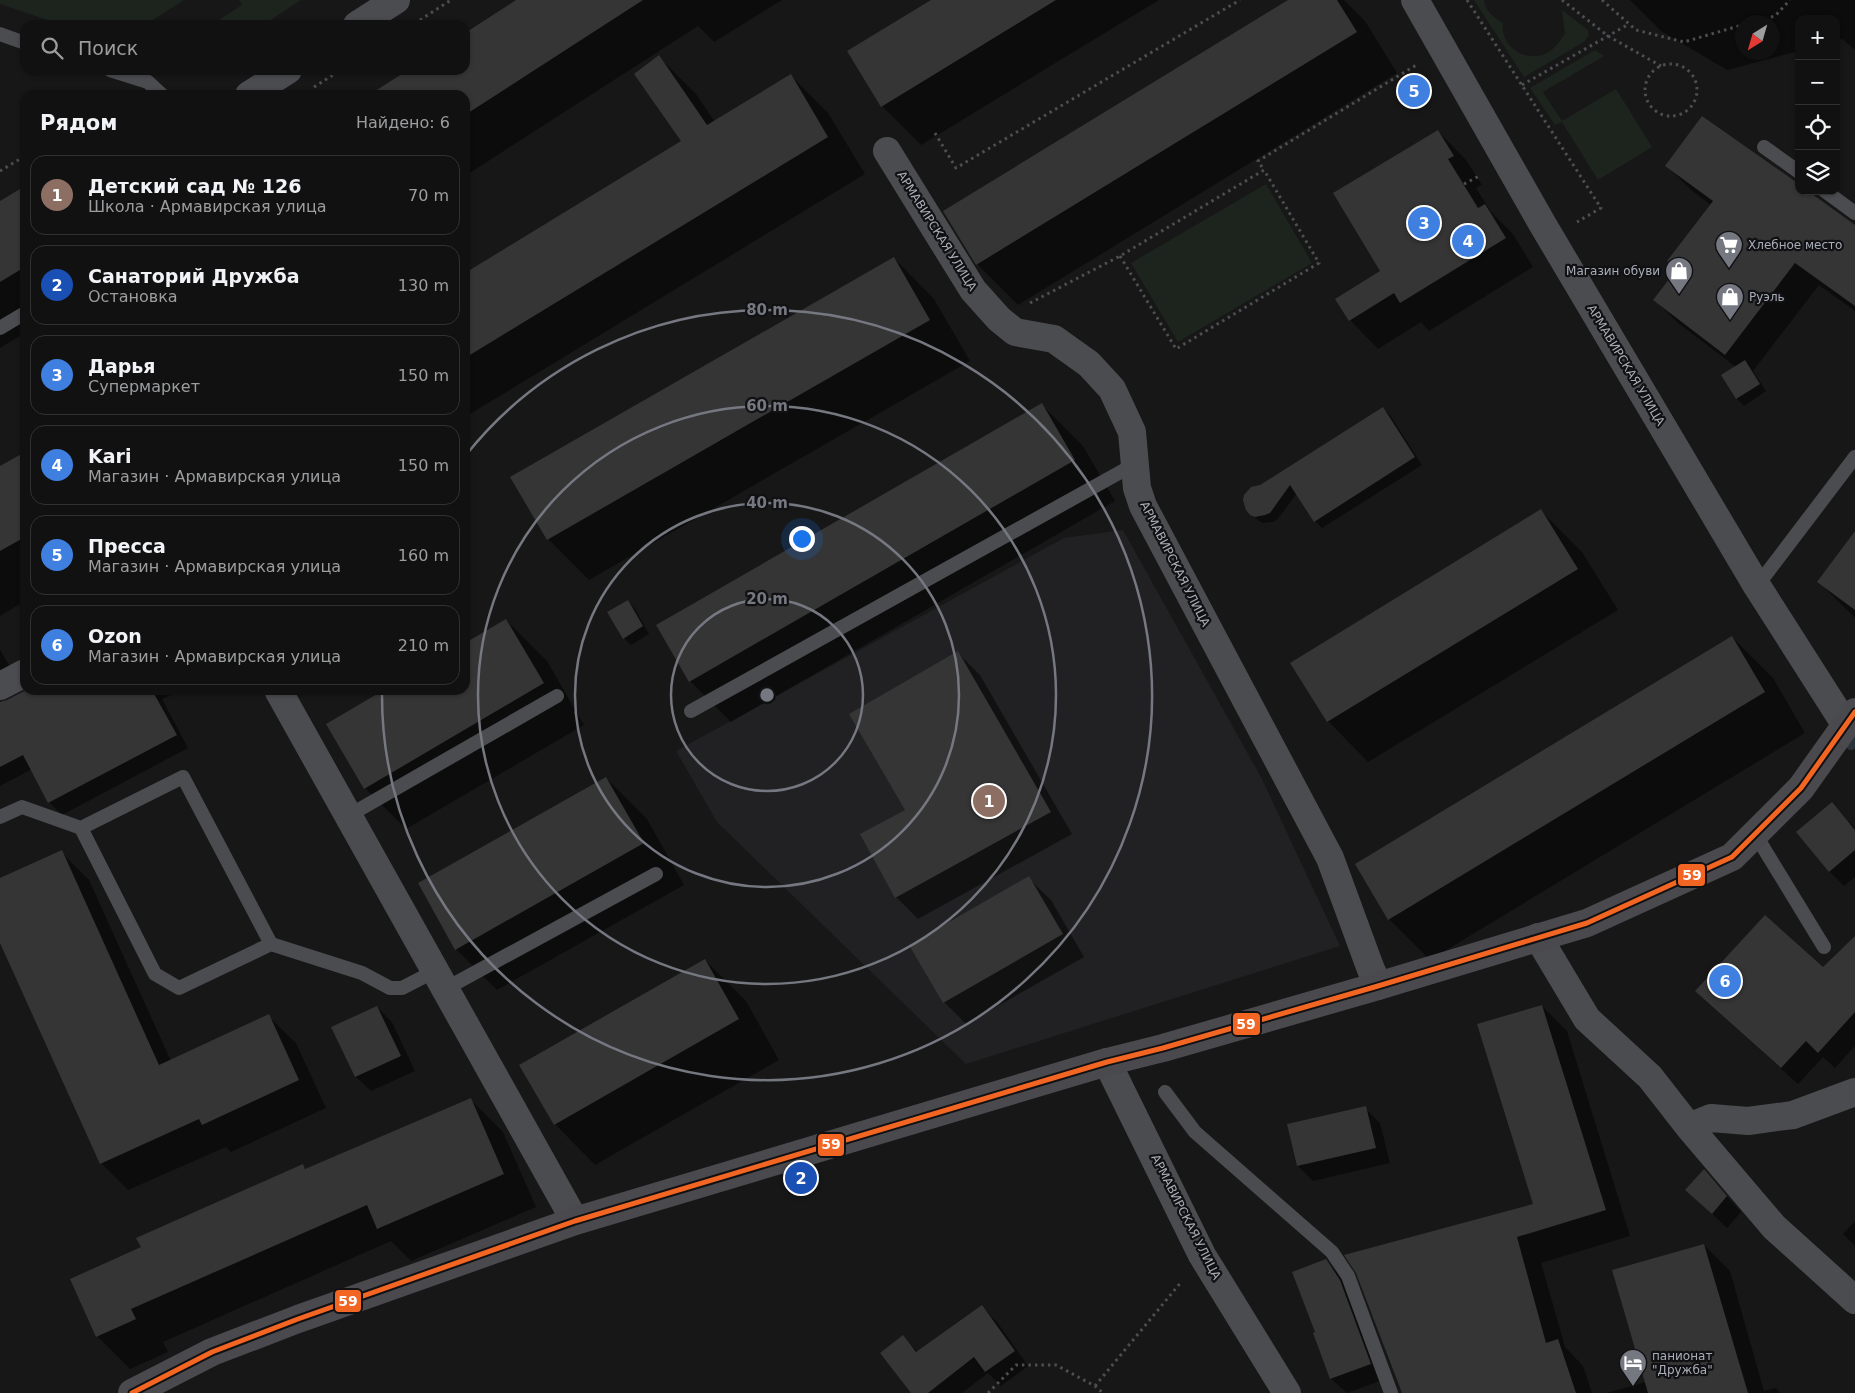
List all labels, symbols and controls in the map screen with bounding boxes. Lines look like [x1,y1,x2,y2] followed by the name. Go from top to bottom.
[1735,15,1780,60] north arrow
[1795,15,1840,195] map controls
[1795,15,1840,60] button: +
[20,20,470,75] search box
[38,34,66,62] icon: search
[78,37,138,59] text: Поиск
[1795,60,1840,105] button: −
[1398,72,1430,110] pin: 5
[1795,105,1840,150] button: locate
[40,111,117,135] text: Рядом
[356,113,450,132] text: Найдено: 6
[1795,150,1840,195] button: layers
[894,169,980,294] street label: АРМАВИРСКАЯ УЛИЦА
[88,175,301,197] text: Детский сад № 126
[51,186,63,205] text: 1
[408,186,449,205] text: 70 m
[88,197,327,216] text: Школа · Армавирская улица
[1408,204,1440,242] pin: 3
[1452,222,1484,260] pin: 4
[1714,230,1744,269] supermarket icon: Хлебное место
[1748,238,1842,252] place label: Хлебное место
[1664,256,1694,295] shop icon: Магазин обуви
[1566,264,1660,278] place label: Магазин обуви
[88,265,300,287] text: Санаторий Дружба
[51,276,63,295] text: 2
[398,276,449,295] text: 130 m
[1715,282,1745,321] shop icon: Руэль
[88,287,178,306] text: Остановка
[1749,290,1785,304] place label: Руэль
[746,301,788,319] text: 80 m
[1584,302,1668,429] street label: АРМАВИРСКАЯ УЛИЦА
[88,355,156,377] text: Дарья
[51,366,63,385] text: 3
[398,366,449,385] text: 150 m
[88,377,200,396] text: Супермаркет
[746,397,788,415] text: 60 m
[88,445,131,467] text: Kari
[51,456,63,475] text: 4
[398,456,449,475] text: 150 m
[88,467,341,486] text: Магазин · Армавирская улица
[746,494,788,512] text: 40 m
[1137,499,1213,630] street label: АРМАВИРСКАЯ УЛИЦА
[789,526,815,552] your location
[88,535,166,557] text: Пресса
[51,546,63,565] text: 5
[398,546,449,565] text: 160 m
[88,557,341,576] text: Магазин · Армавирская улица
[746,590,788,608] text: 20 m
[88,625,142,647] text: Ozon
[51,636,63,655] text: 6
[398,636,449,655] text: 210 m
[88,647,341,666] text: Магазин · Армавирская улица
[758,686,776,704] centre of rings
[973,782,1005,820] pin: 1
[1677,863,1706,887] line badge: 59
[1682,867,1702,883] text: 59
[1709,962,1741,1000] pin: 6
[1232,1012,1261,1036] line badge: 59
[1236,1016,1256,1032] text: 59
[817,1133,845,1157] line badge: 59
[821,1136,841,1152] text: 59
[1148,1152,1224,1283] street label: АРМАВИРСКАЯ УЛИЦА
[785,1159,817,1197] pin: 2
[334,1289,362,1313] line badge: 59
[338,1293,358,1309] text: 59
[1618,1348,1648,1387] hotel icon: панионат "Дружба"
[1652,1349,1713,1377] place label: панионат "Дружба"

